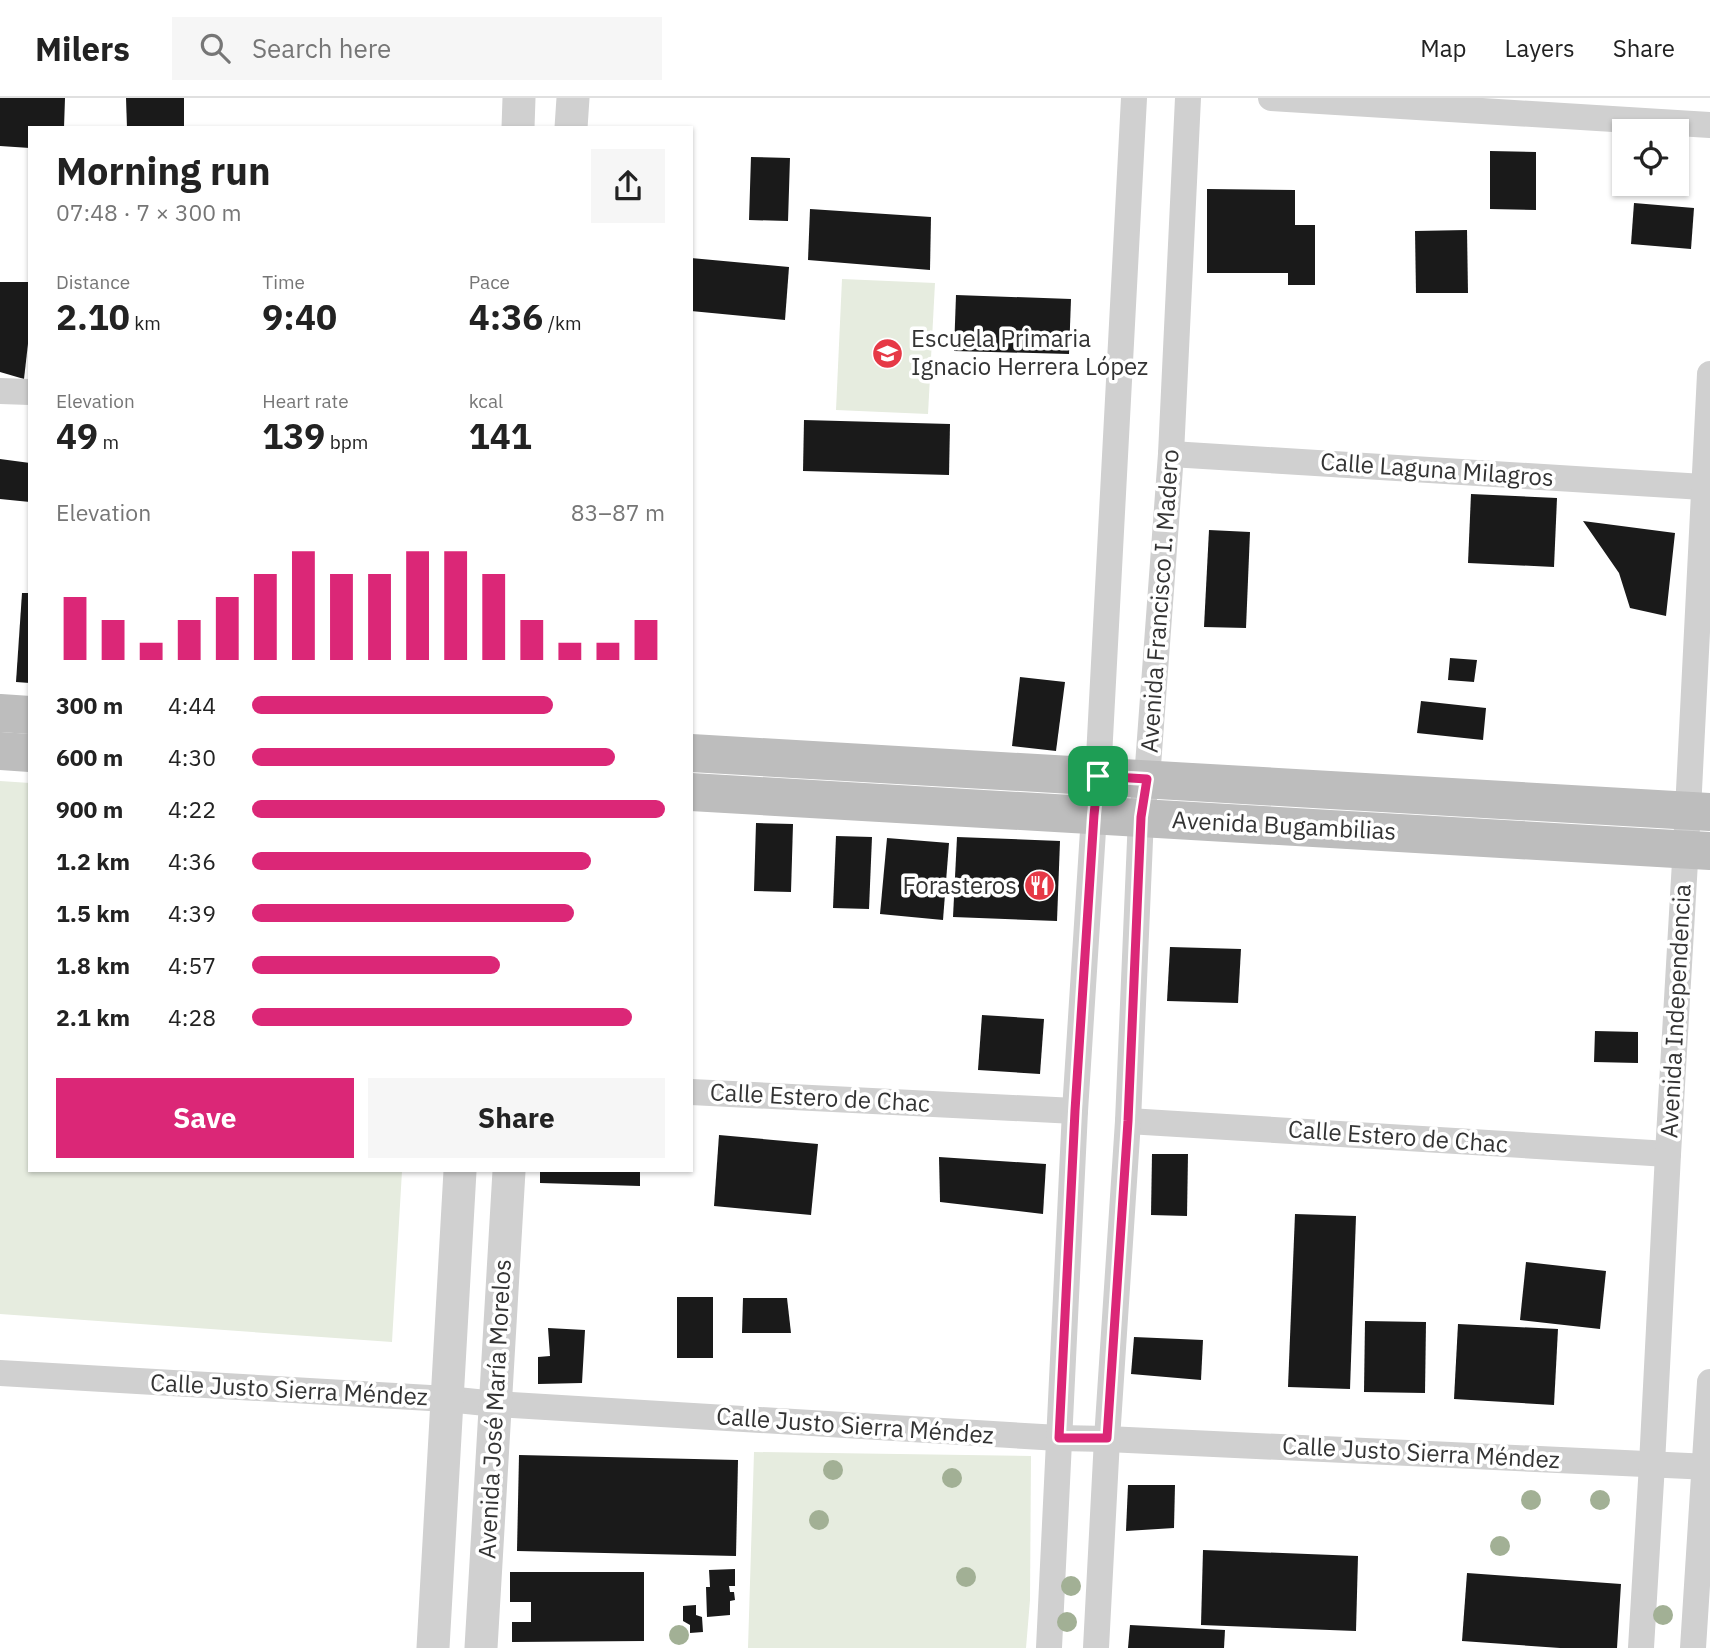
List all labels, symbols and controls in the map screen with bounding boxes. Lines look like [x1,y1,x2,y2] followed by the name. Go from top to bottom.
[172,17,662,80] search box
[35,27,130,70] text: Milers
[196,29,234,67] icon: search
[252,31,391,65] text: Search here
[1420,32,1467,64] text: Map
[1505,32,1575,64] text: Layers
[1613,32,1675,64] text: Share
[1612,119,1689,196] map controls
[1612,119,1689,196] button: locate
[56,146,271,195] text: Morning run
[591,149,665,223] button: share
[56,197,242,227] text: 07:48 · 7 × 300 m
[56,270,130,294] text: Distance
[262,270,305,294] text: Time
[469,270,510,294] text: Pace
[56,294,130,340] text: 2.10
[262,294,337,340] text: 9:40
[469,294,543,340] text: 4:36
[130,311,161,335] text: km
[543,311,582,335] text: /km
[911,322,1148,382] place label: Escuela Primaria Ignacio Herrera López
[871,336,905,370] school or university icon: Escuela Primaria Ignacio Herrera López
[56,389,135,413] text: Elevation
[262,389,349,413] text: Heart rate
[469,389,503,413] text: kcal
[56,413,98,459] text: 49
[262,413,325,459] text: 139
[469,413,532,459] text: 141
[98,430,119,454] text: m
[325,430,368,454] text: bpm
[1319,445,1555,493] street label: Calle Laguna Milagros
[1132,448,1186,754] street label: Avenida Francisco I. Madero
[56,497,151,527] text: Elevation
[571,497,665,527] text: 83–87 m
[56,690,123,720] text: 300 m
[168,690,216,720] text: 4:44
[56,742,123,772] text: 600 m
[168,742,216,772] text: 4:30
[1068,746,1128,806] pin
[1079,757,1117,795] icon: arrive
[56,794,123,824] text: 900 m
[168,794,216,824] text: 4:22
[1171,803,1397,847] street label: Avenida Bugambilias
[56,846,130,876] text: 1.2 km
[168,846,216,876] text: 4:36
[902,869,1017,901] place label: Forasteros
[1023,869,1057,903] restaurant icon: Forasteros
[1652,883,1698,1139] street label: Avenida Independencia
[56,898,130,928] text: 1.5 km
[168,898,216,928] text: 4:39
[56,950,130,980] text: 1.8 km
[168,950,216,980] text: 4:57
[56,1002,130,1032] text: 2.1 km
[168,1002,216,1032] text: 4:28
[709,1075,931,1119] street label: Calle Estero de Chac
[56,1078,354,1158] button: Save
[368,1078,665,1158] button: Share
[1287,1112,1509,1160] street label: Calle Estero de Chac
[470,1258,518,1560] street label: Avenida José María Morelos
[149,1366,429,1412] street label: Calle Justo Sierra Méndez
[715,1399,995,1451] street label: Calle Justo Sierra Méndez
[1281,1429,1561,1475] street label: Calle Justo Sierra Méndez

